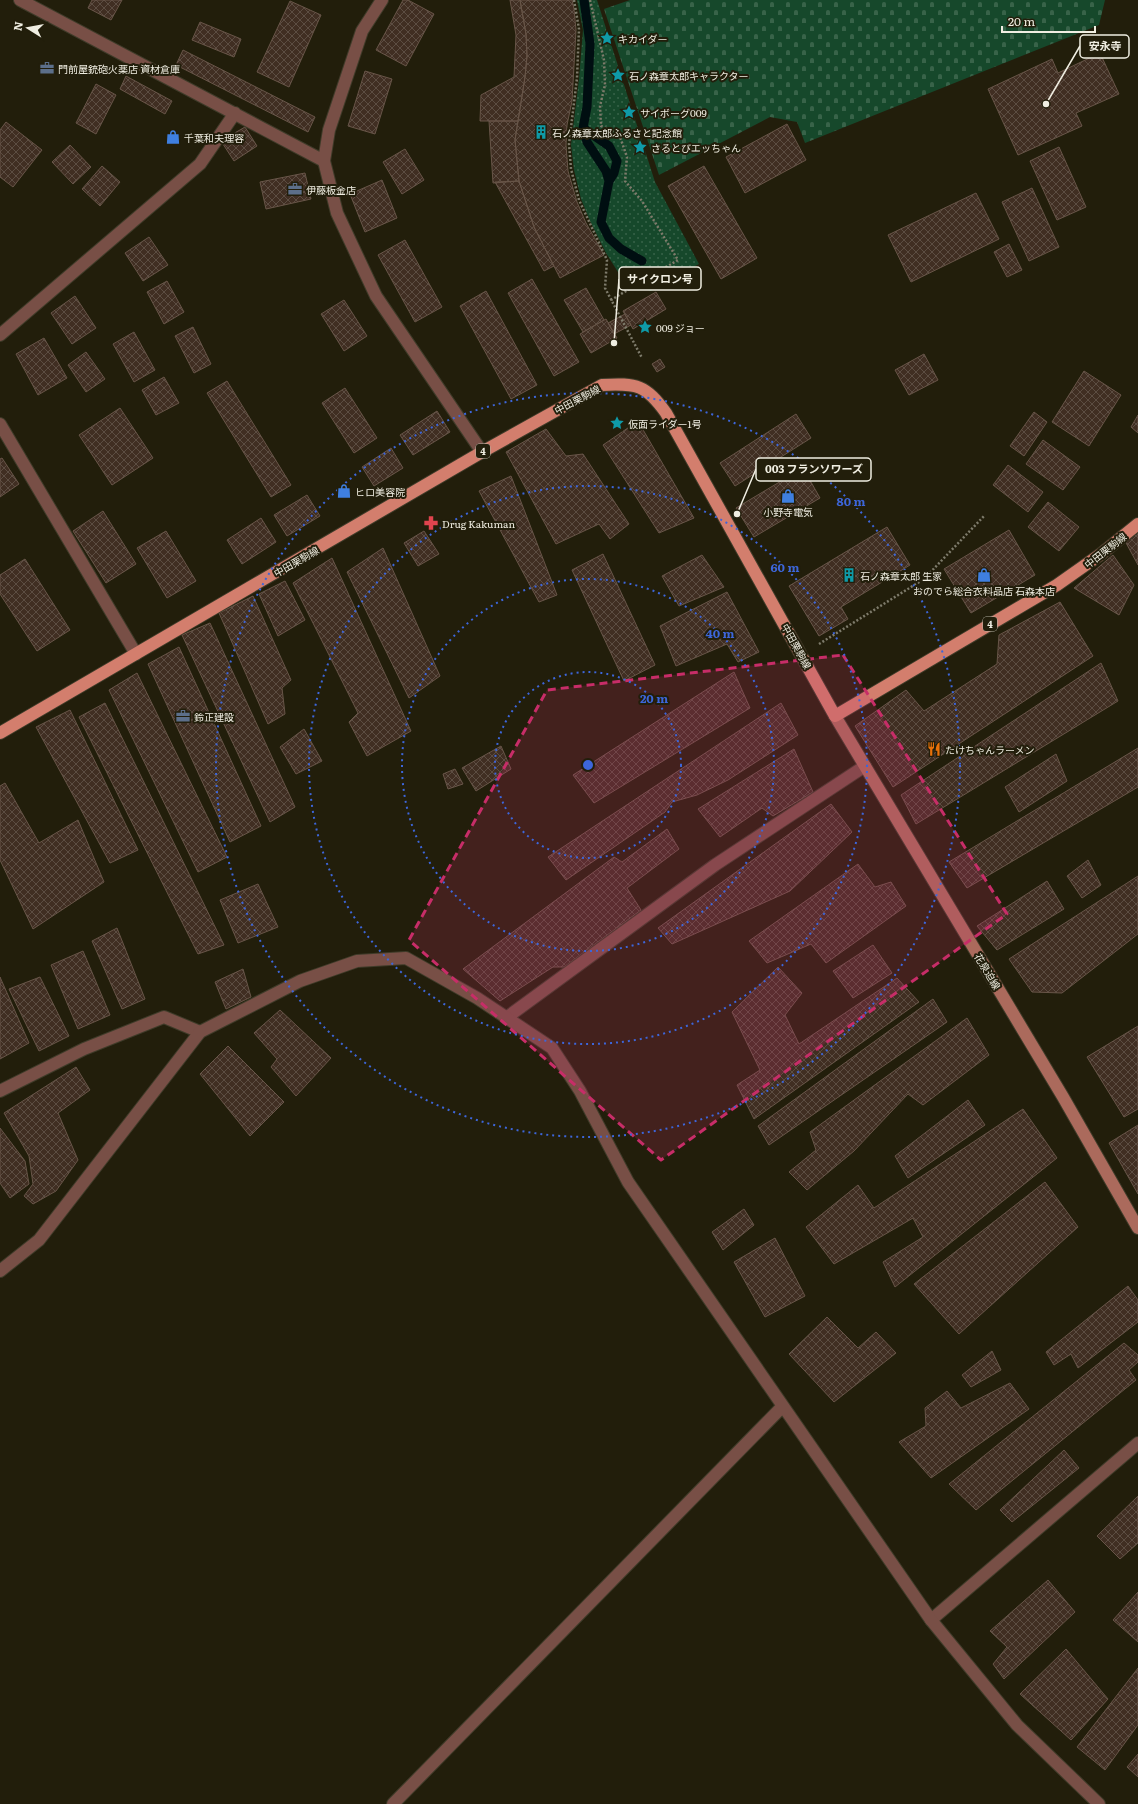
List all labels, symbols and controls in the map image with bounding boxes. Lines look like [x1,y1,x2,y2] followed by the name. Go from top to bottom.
[8,8,48,48] north arrow
[1002,8,1095,34] scale bar
[1008,12,1035,30] text: 20 m
[8,20,26,32] text: N
[599,30,615,46] place icon: キカイダー
[618,31,668,46] place label: キカイダー
[1080,35,1129,58] callout: 安永寺
[1089,37,1122,53] text: 安永寺
[39,60,55,76] office icon: 門前屋銃砲火薬店 資材倉庫
[58,61,180,76] place label: 門前屋銃砲火薬店 資材倉庫
[610,67,626,83] place icon: 石ノ森章太郎キャラクター
[629,68,749,83] place label: 石ノ森章太郎キャラクター
[621,104,637,120] place icon: サイボーグ009
[640,105,707,120] place label: サイボーグ009
[533,124,549,140] building icon: 石ノ森章太郎ふるさと記念館
[552,125,682,140] place label: 石ノ森章太郎ふるさと記念館
[165,129,181,145] shop icon: 千葉和夫理容
[184,130,244,145] place label: 千葉和夫理容
[632,139,648,155] place icon: さるとびエッちゃん
[651,140,741,155] place label: さるとびエッちゃん
[287,181,303,197] office icon: 伊藤板金店
[306,182,356,197] place label: 伊藤板金店
[619,267,701,290] callout: サイクロン号
[627,270,693,286] text: サイクロン号
[637,319,653,335] place icon: 009 ジョー
[656,320,705,335] place label: 009 ジョー
[551,381,603,417] street label: 中田栗駒線
[609,415,625,431] place icon: 仮面ライダー1号
[628,416,702,431] place label: 仮面ライダー1号
[476,444,490,458] road number: 4
[756,458,871,481] callout: 003 フランソワーズ
[765,460,863,476] text: 003 フランソワーズ
[336,483,352,499] shop icon: ヒロ美容院
[355,484,405,499] place label: ヒロ美容院
[780,488,796,504] shop icon: 小野寺電気
[837,492,865,510] text: 80 m
[763,504,813,519] place label: 小野寺電気
[423,515,439,531] pharmacy icon: Drug Kakuman
[442,516,515,531] place label: Drug Kakuman
[1081,529,1129,571] street label: 中田栗駒線
[271,542,321,580] street label: 中田栗駒線
[771,558,799,576] text: 60 m
[841,567,857,583] building icon: 石ノ森章太郎 生家
[976,567,992,583] shop icon: おのでら総合衣料品店 石森本店
[860,568,942,583] place label: 石ノ森章太郎 生家
[913,583,1055,598] place label: おのでら総合衣料品店 石森本店
[983,617,997,631] road number: 4
[778,620,816,672] street label: 中田栗駒線
[706,624,735,642] text: 40 m
[640,689,668,707] text: 20 m
[175,708,191,724] office icon: 鈴正建設
[194,709,234,724] place label: 鈴正建設
[926,741,942,757] restaurant icon: たけちゃんラーメン
[945,742,1035,757] place label: たけちゃんラーメン
[581,758,595,772] centre of rings
[971,950,1005,992] street label: 花泉迫線

